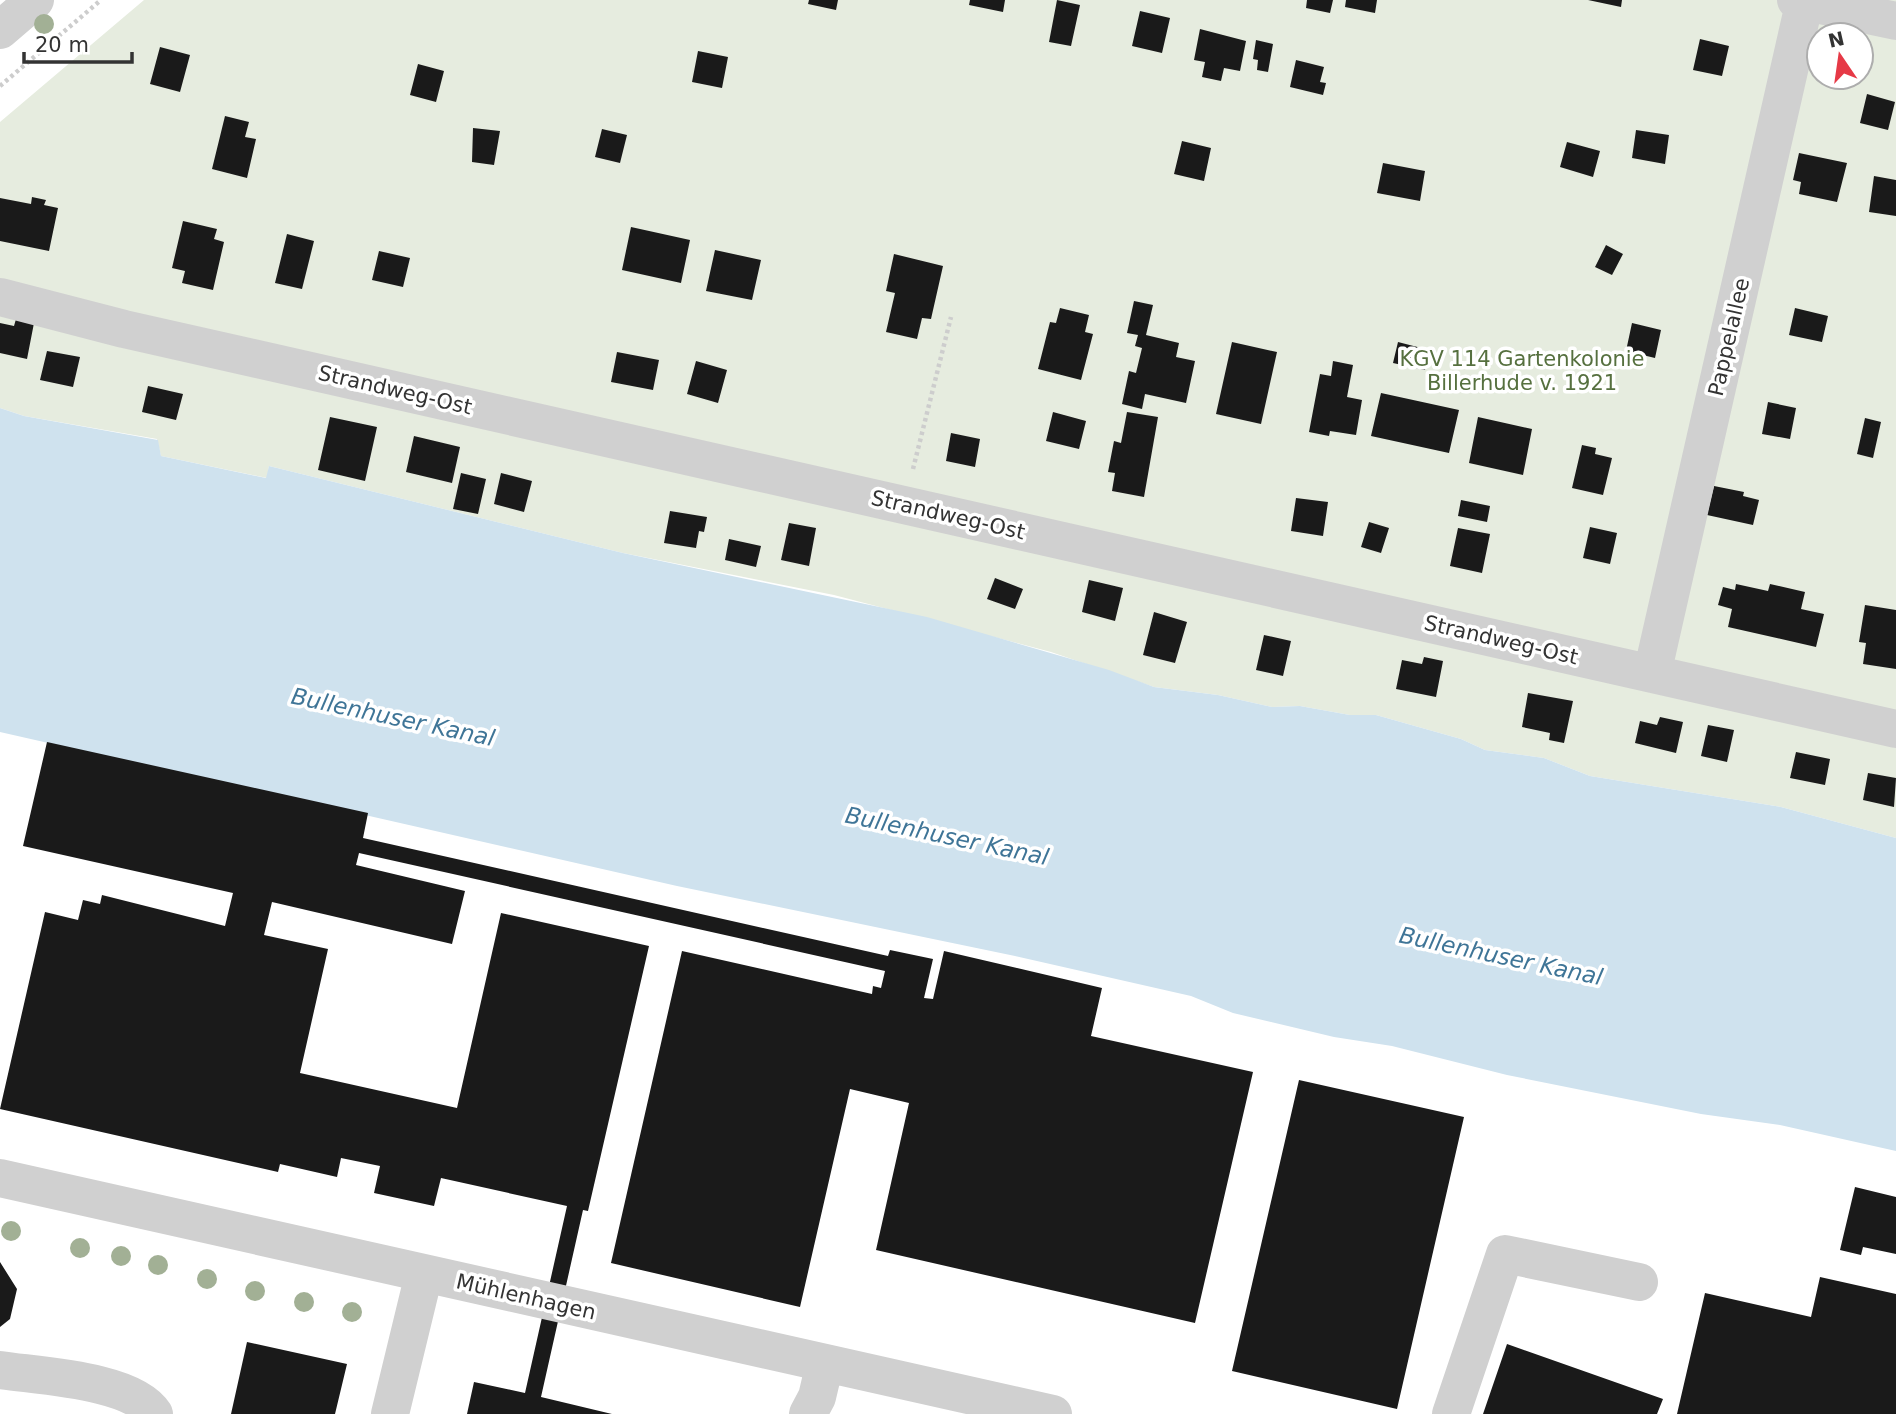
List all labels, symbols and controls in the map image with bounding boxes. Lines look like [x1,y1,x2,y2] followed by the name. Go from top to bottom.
[24,21,133,65] scale bar
[1805,21,1875,91] north arrow
[1826,27,1846,52] text: N
[35,33,89,57] text: 20 m
[1704,276,1754,398] street label: Pappelallee
[1399,347,1645,395] park label: KGV 114 Gartenkolonie Billerhude v. 1921
[316,361,474,419] street label: Strandweg-Ost
[869,486,1027,544] street label: Strandweg-Ost
[1422,611,1580,669] street label: Strandweg-Ost
[289,683,498,751] water label: Bullenhuser Kanal
[843,802,1052,870] water label: Bullenhuser Kanal
[1397,922,1606,990] water label: Bullenhuser Kanal
[454,1269,598,1325] street label: Mühlenhagen

